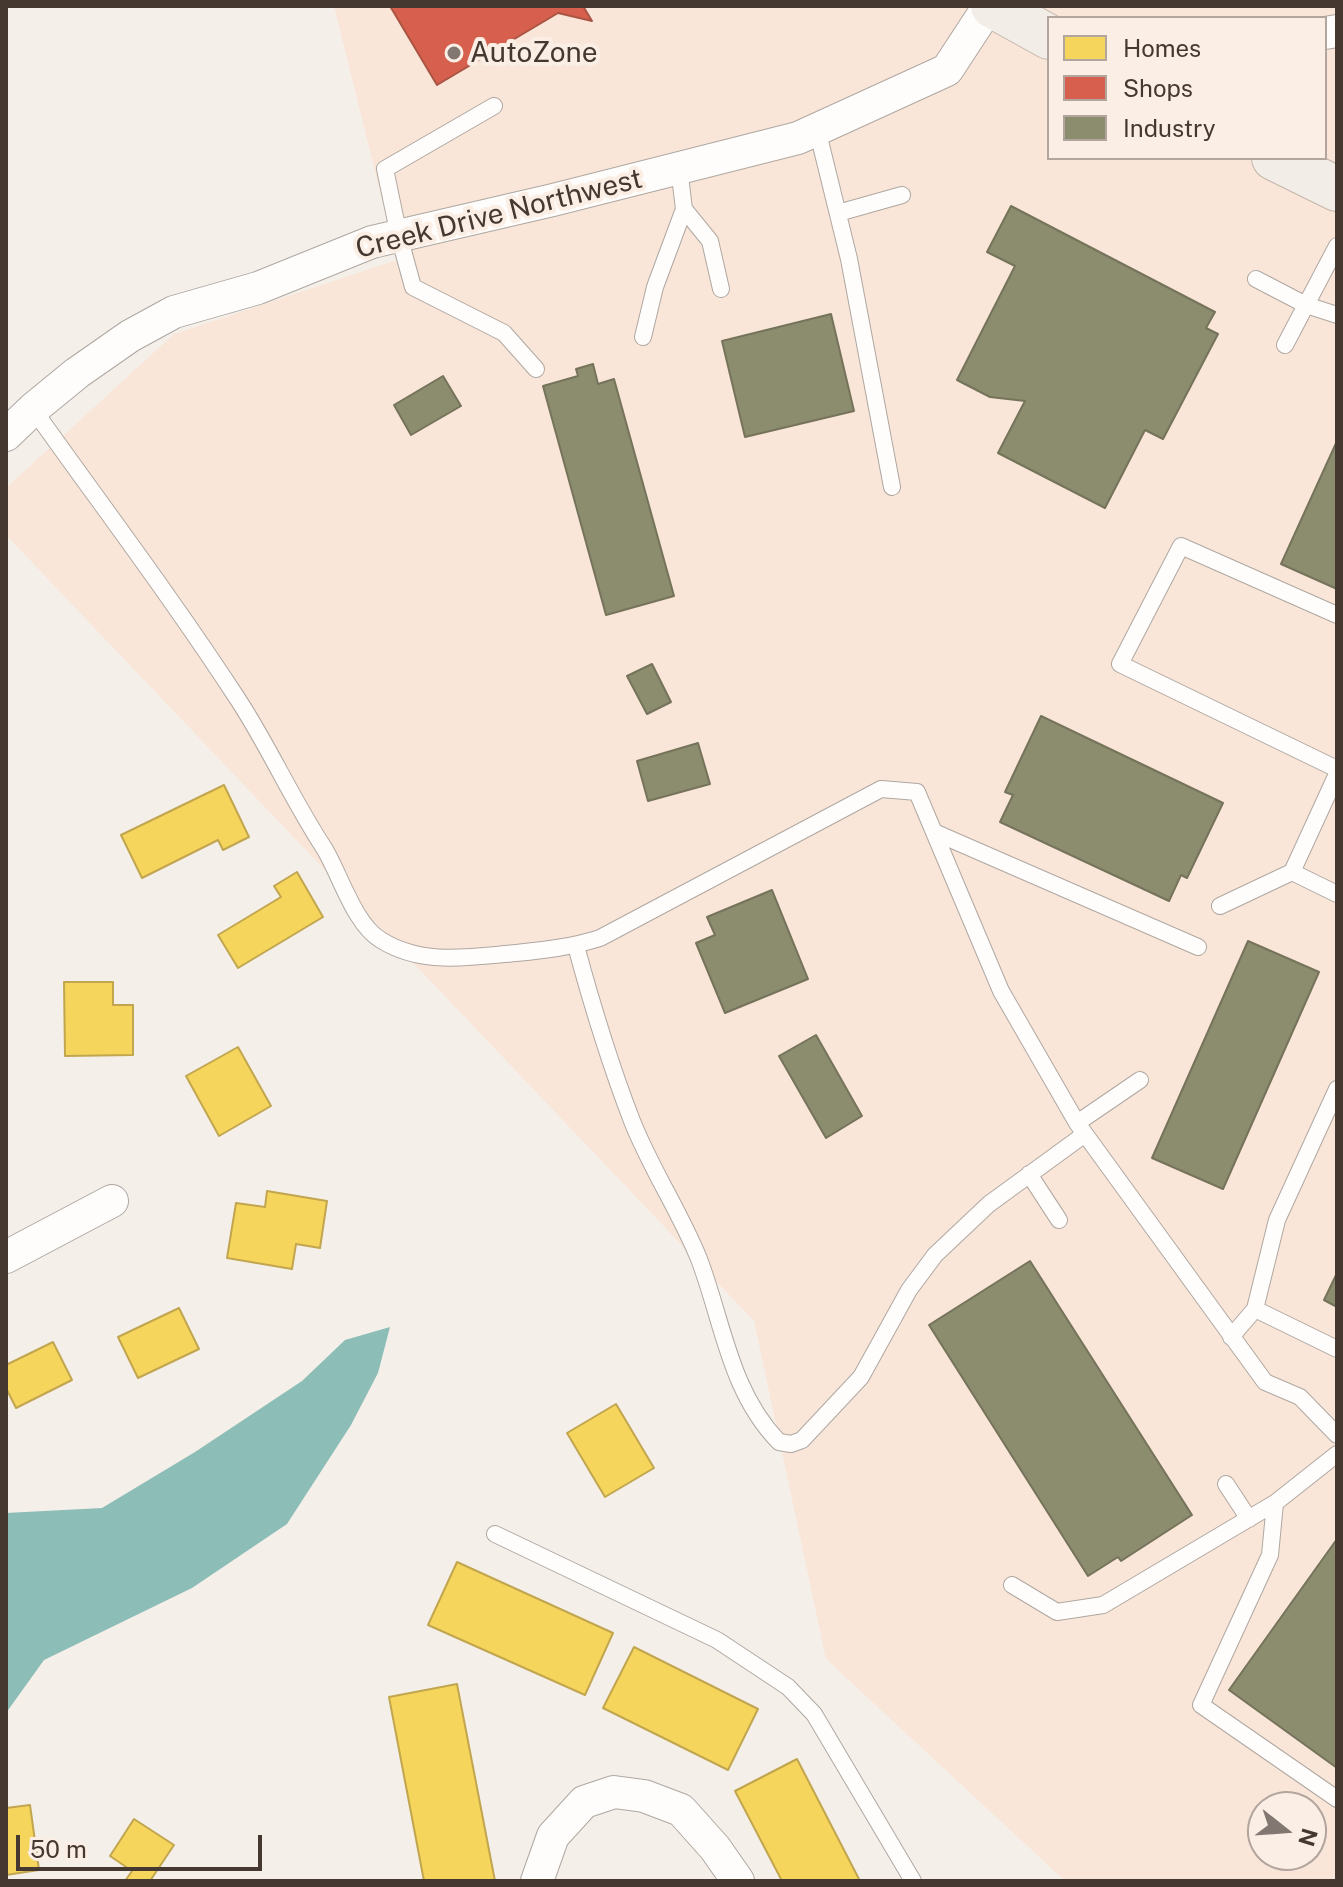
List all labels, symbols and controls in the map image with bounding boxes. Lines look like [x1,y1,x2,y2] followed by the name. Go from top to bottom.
[1047,16,1327,160] legend
[1123,34,1201,62] text: Homes
[470,36,598,70] place label: AutoZone
[445,44,463,62] marker: AutoZone
[1123,74,1193,102] text: Shops
[1123,114,1216,142] text: Industry
[352,162,646,266] street label: Creek Drive Northwest
[1247,1791,1327,1871] north arrow
[20,1819,266,1869] scale bar
[1293,1825,1323,1849] text: N
[30,1835,87,1863] text: 50 m

